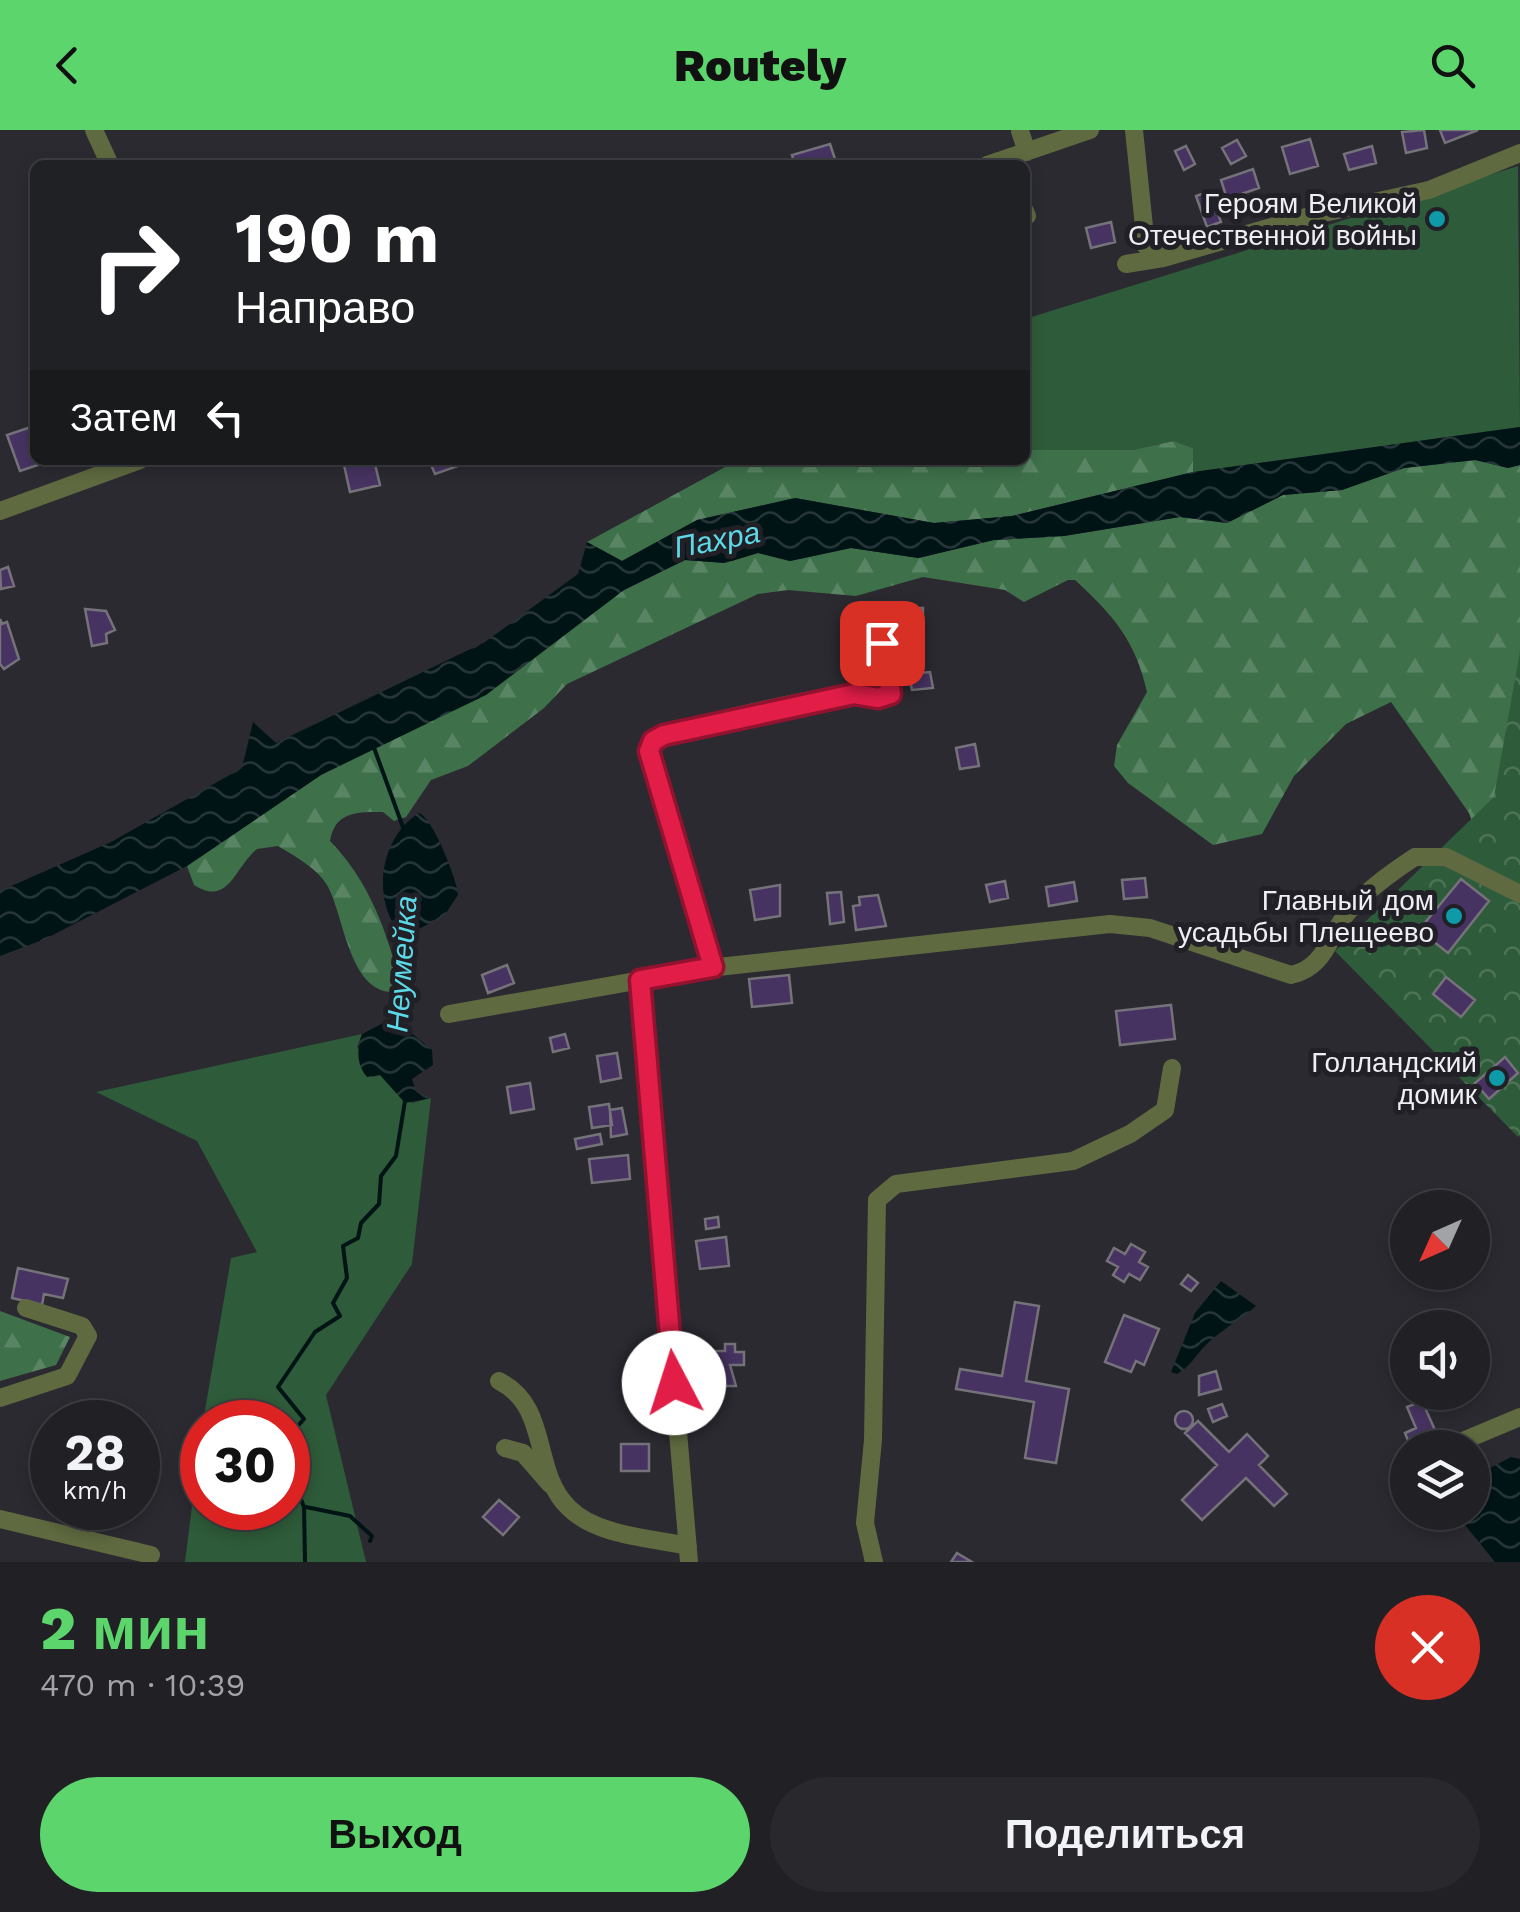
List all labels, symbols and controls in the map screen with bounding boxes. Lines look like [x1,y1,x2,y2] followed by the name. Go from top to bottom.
[40,38,95,93] icon: back
[1425,38,1480,93] icon: search
[674,39,846,92] text: Routely
[1128,187,1417,252] place label: Героям Великой Отечественной войны
[235,197,439,279] text: 190 m
[70,200,200,330] icon: right
[1426,208,1448,230] marker: Героям Великой Отечественной войны
[235,281,415,334] text: Направо
[198,390,253,445] icon: left
[70,396,178,440] text: Затем
[671,514,763,565] water label: Пахра
[840,601,925,686] pin
[855,616,910,671] icon: arrive
[1178,884,1434,949] place label: Главный дом усадьбы Плещеево
[379,894,424,1034] water label: Неумейка
[1443,905,1465,927] marker: Главный дом усадьбы Плещеево
[1311,1046,1478,1111] place label: Голландский домик
[1486,1067,1508,1089] marker: Голландский домик
[1390,1190,1490,1290] north arrow
[1390,1190,1490,1530] map controls
[1390,1310,1490,1410] button: sound
[622,1331,726,1435] position arrow
[180,1400,310,1530] speed limit sign: 30
[64,1423,126,1482] text: 28
[1390,1430,1490,1530] button: layers
[63,1476,127,1505] text: km/h
[40,1593,210,1664] text: 2 мин
[1375,1595,1480,1700] button: close
[40,1666,245,1704] text: 470 m · 10:39
[40,1777,750,1892] button: Выход
[770,1777,1480,1892] button: Поделиться

